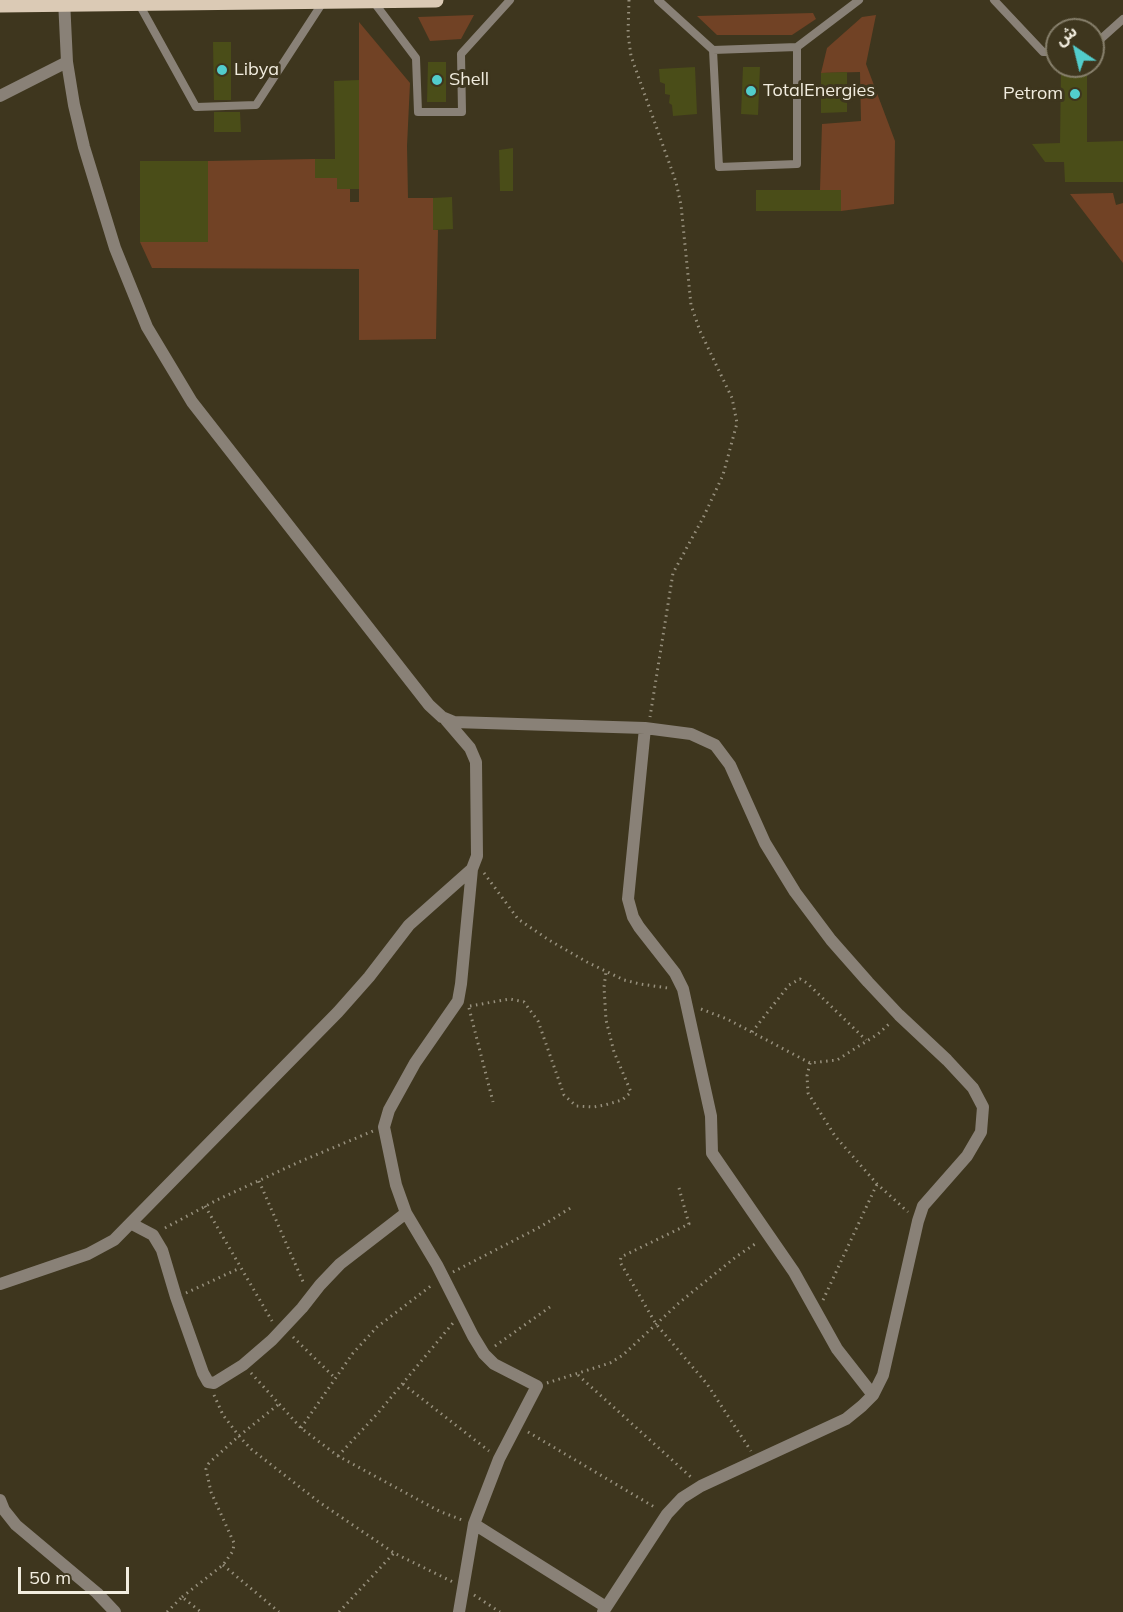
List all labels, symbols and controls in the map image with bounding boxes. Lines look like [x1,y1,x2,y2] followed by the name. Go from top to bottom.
[1045,18,1105,78] north arrow
[1051,20,1081,49] text: ش
[234,59,279,81] place label: Libya
[215,63,229,77] marker: Libya
[449,69,489,91] place label: Shell
[430,73,444,87] marker: Shell
[763,80,875,102] place label: TotalEnergies
[1003,83,1063,105] place label: Petrom
[744,84,758,98] marker: TotalEnergies
[1068,87,1082,101] marker: Petrom
[21,1555,132,1593] scale bar
[29,1566,71,1589] text: 50 m

